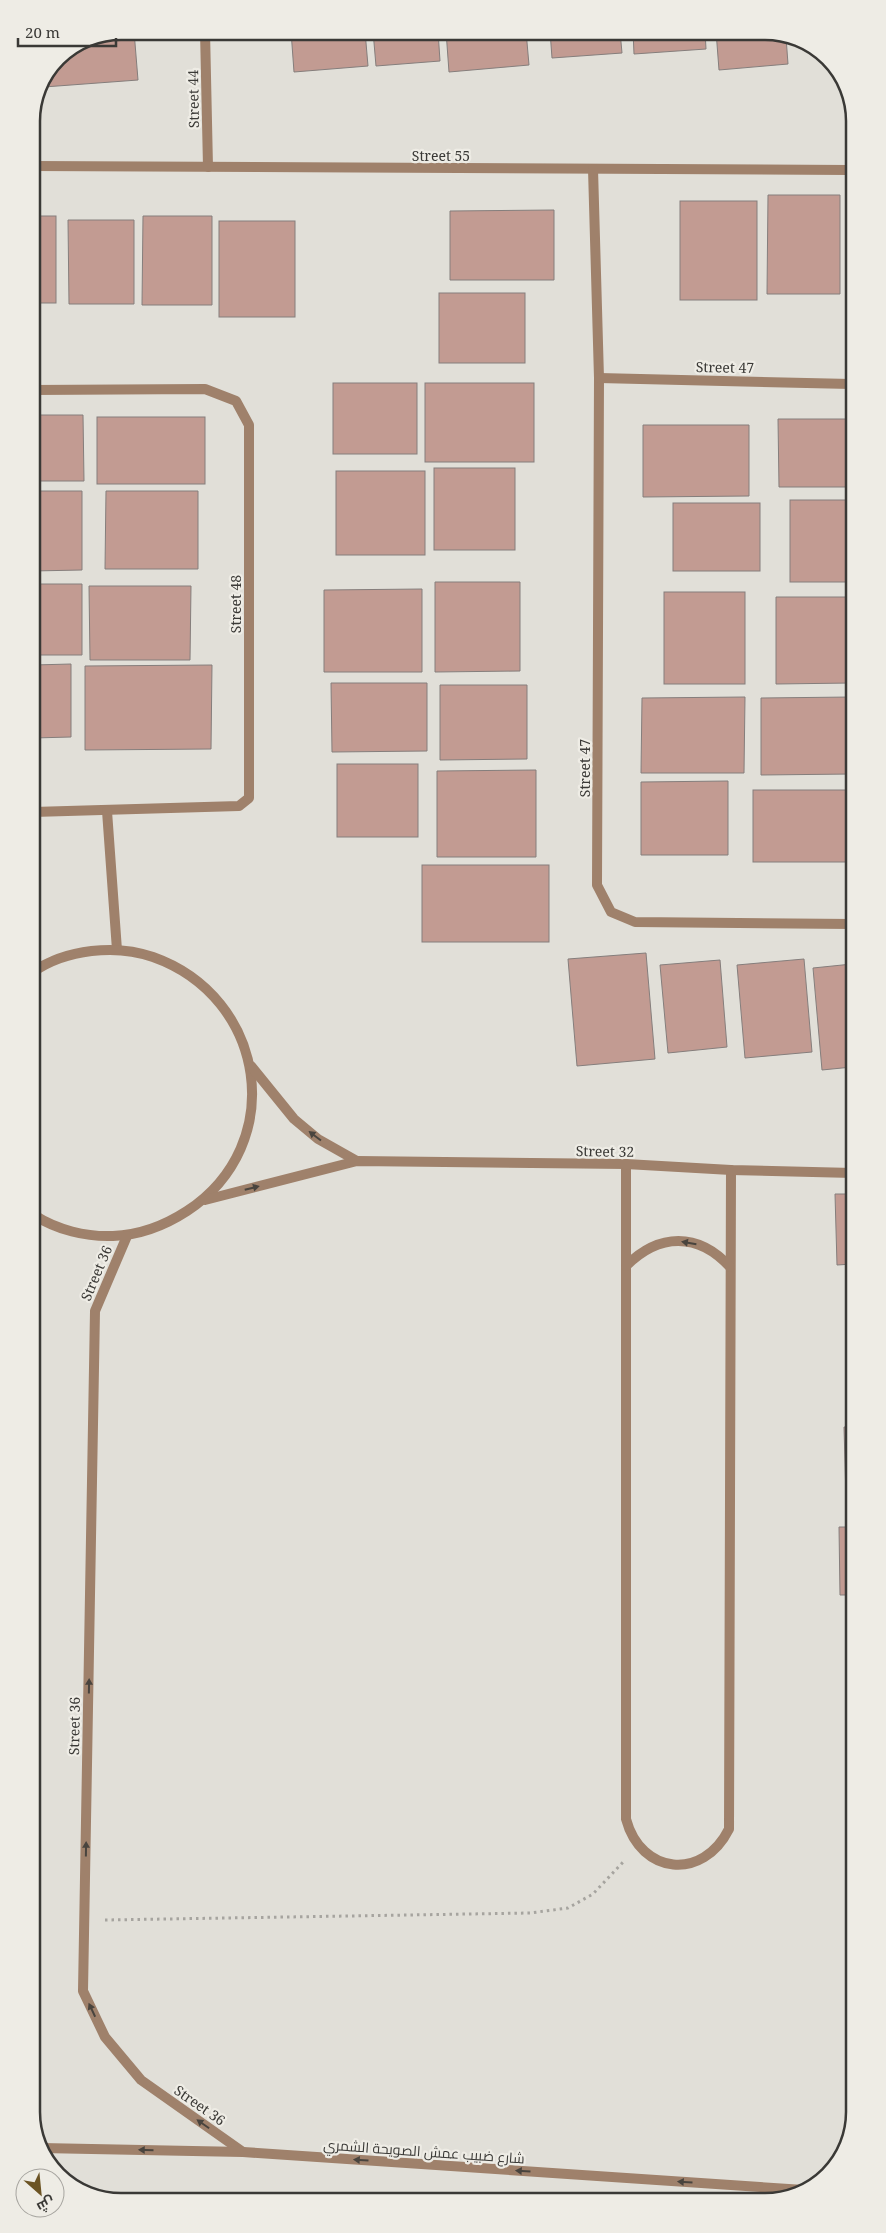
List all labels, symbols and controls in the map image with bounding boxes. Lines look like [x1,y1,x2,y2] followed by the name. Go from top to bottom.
[18,15,115,47] scale bar
[25,22,60,42] text: 20 m
[183,69,203,128] street label: Street 44
[412,146,470,165] street label: Street 55
[696,357,755,377] street label: Street 47
[226,575,245,633] street label: Street 48
[575,739,594,797] street label: Street 47
[308,1131,322,1141] one-way arrow
[576,1141,634,1161] street label: Street 32
[245,1184,260,1192] one-way arrow
[681,1238,697,1246] one-way arrow
[76,1242,116,1304] street label: Street 36
[85,1678,93,1694] one-way arrow
[64,1696,84,1755] street label: Street 36
[82,1841,90,1857] one-way arrow
[88,2002,96,2017] one-way arrow
[171,2080,229,2130] street label: Street 36
[196,2119,210,2129] one-way arrow
[322,2134,525,2171] street label: شارع ضبيب عمش الصويحة الشمري
[138,2146,154,2154] one-way arrow
[353,2156,369,2164] one-way arrow
[515,2167,531,2175] one-way arrow
[15,2168,65,2218] north arrow
[677,2178,693,2186] one-way arrow
[34,2192,58,2218] text: ش

